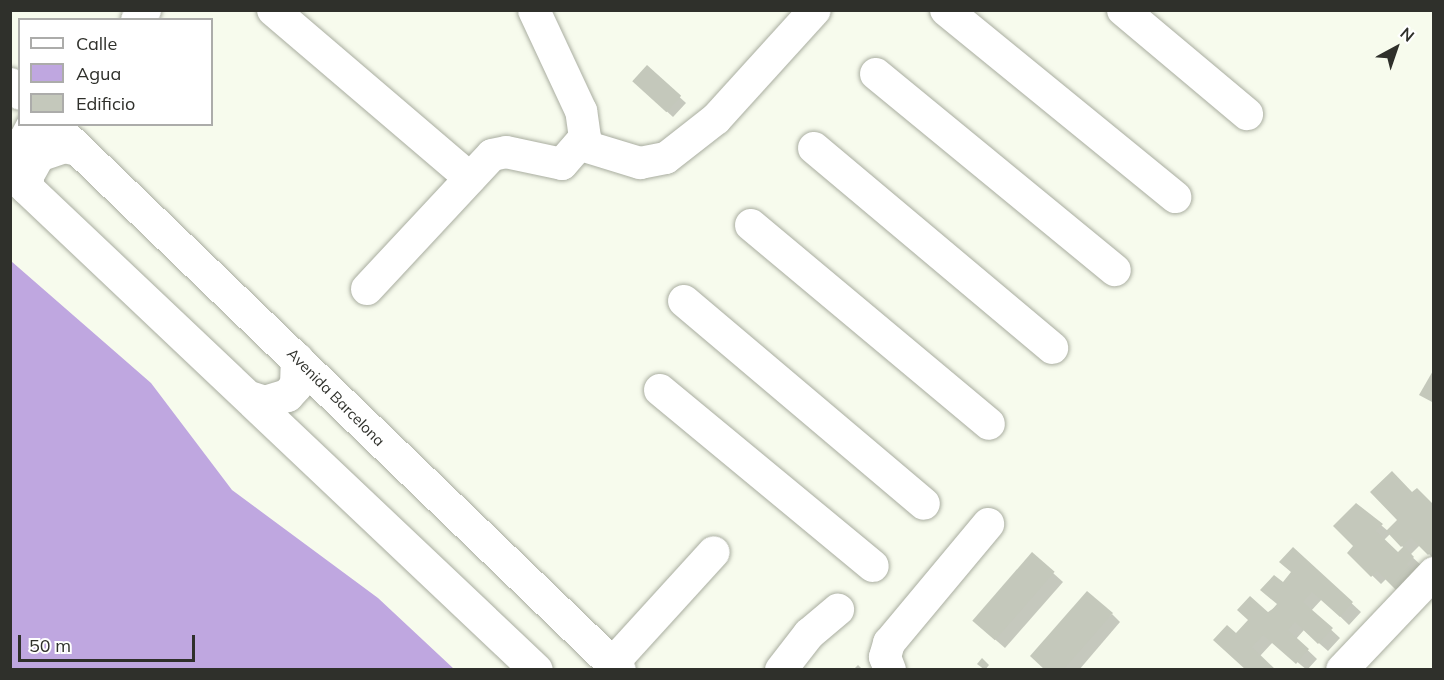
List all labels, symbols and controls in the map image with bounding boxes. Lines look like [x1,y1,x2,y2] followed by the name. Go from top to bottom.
[18,18,213,126] legend
[1366,18,1426,78] north arrow
[1397,23,1419,46] text: N
[76,32,117,55] text: Calle
[76,62,121,85] text: Agua
[76,92,135,115] text: Edificio
[283,344,389,450] street label: Avenida Barcelona
[21,623,198,661] scale bar
[29,634,71,657] text: 50 m

